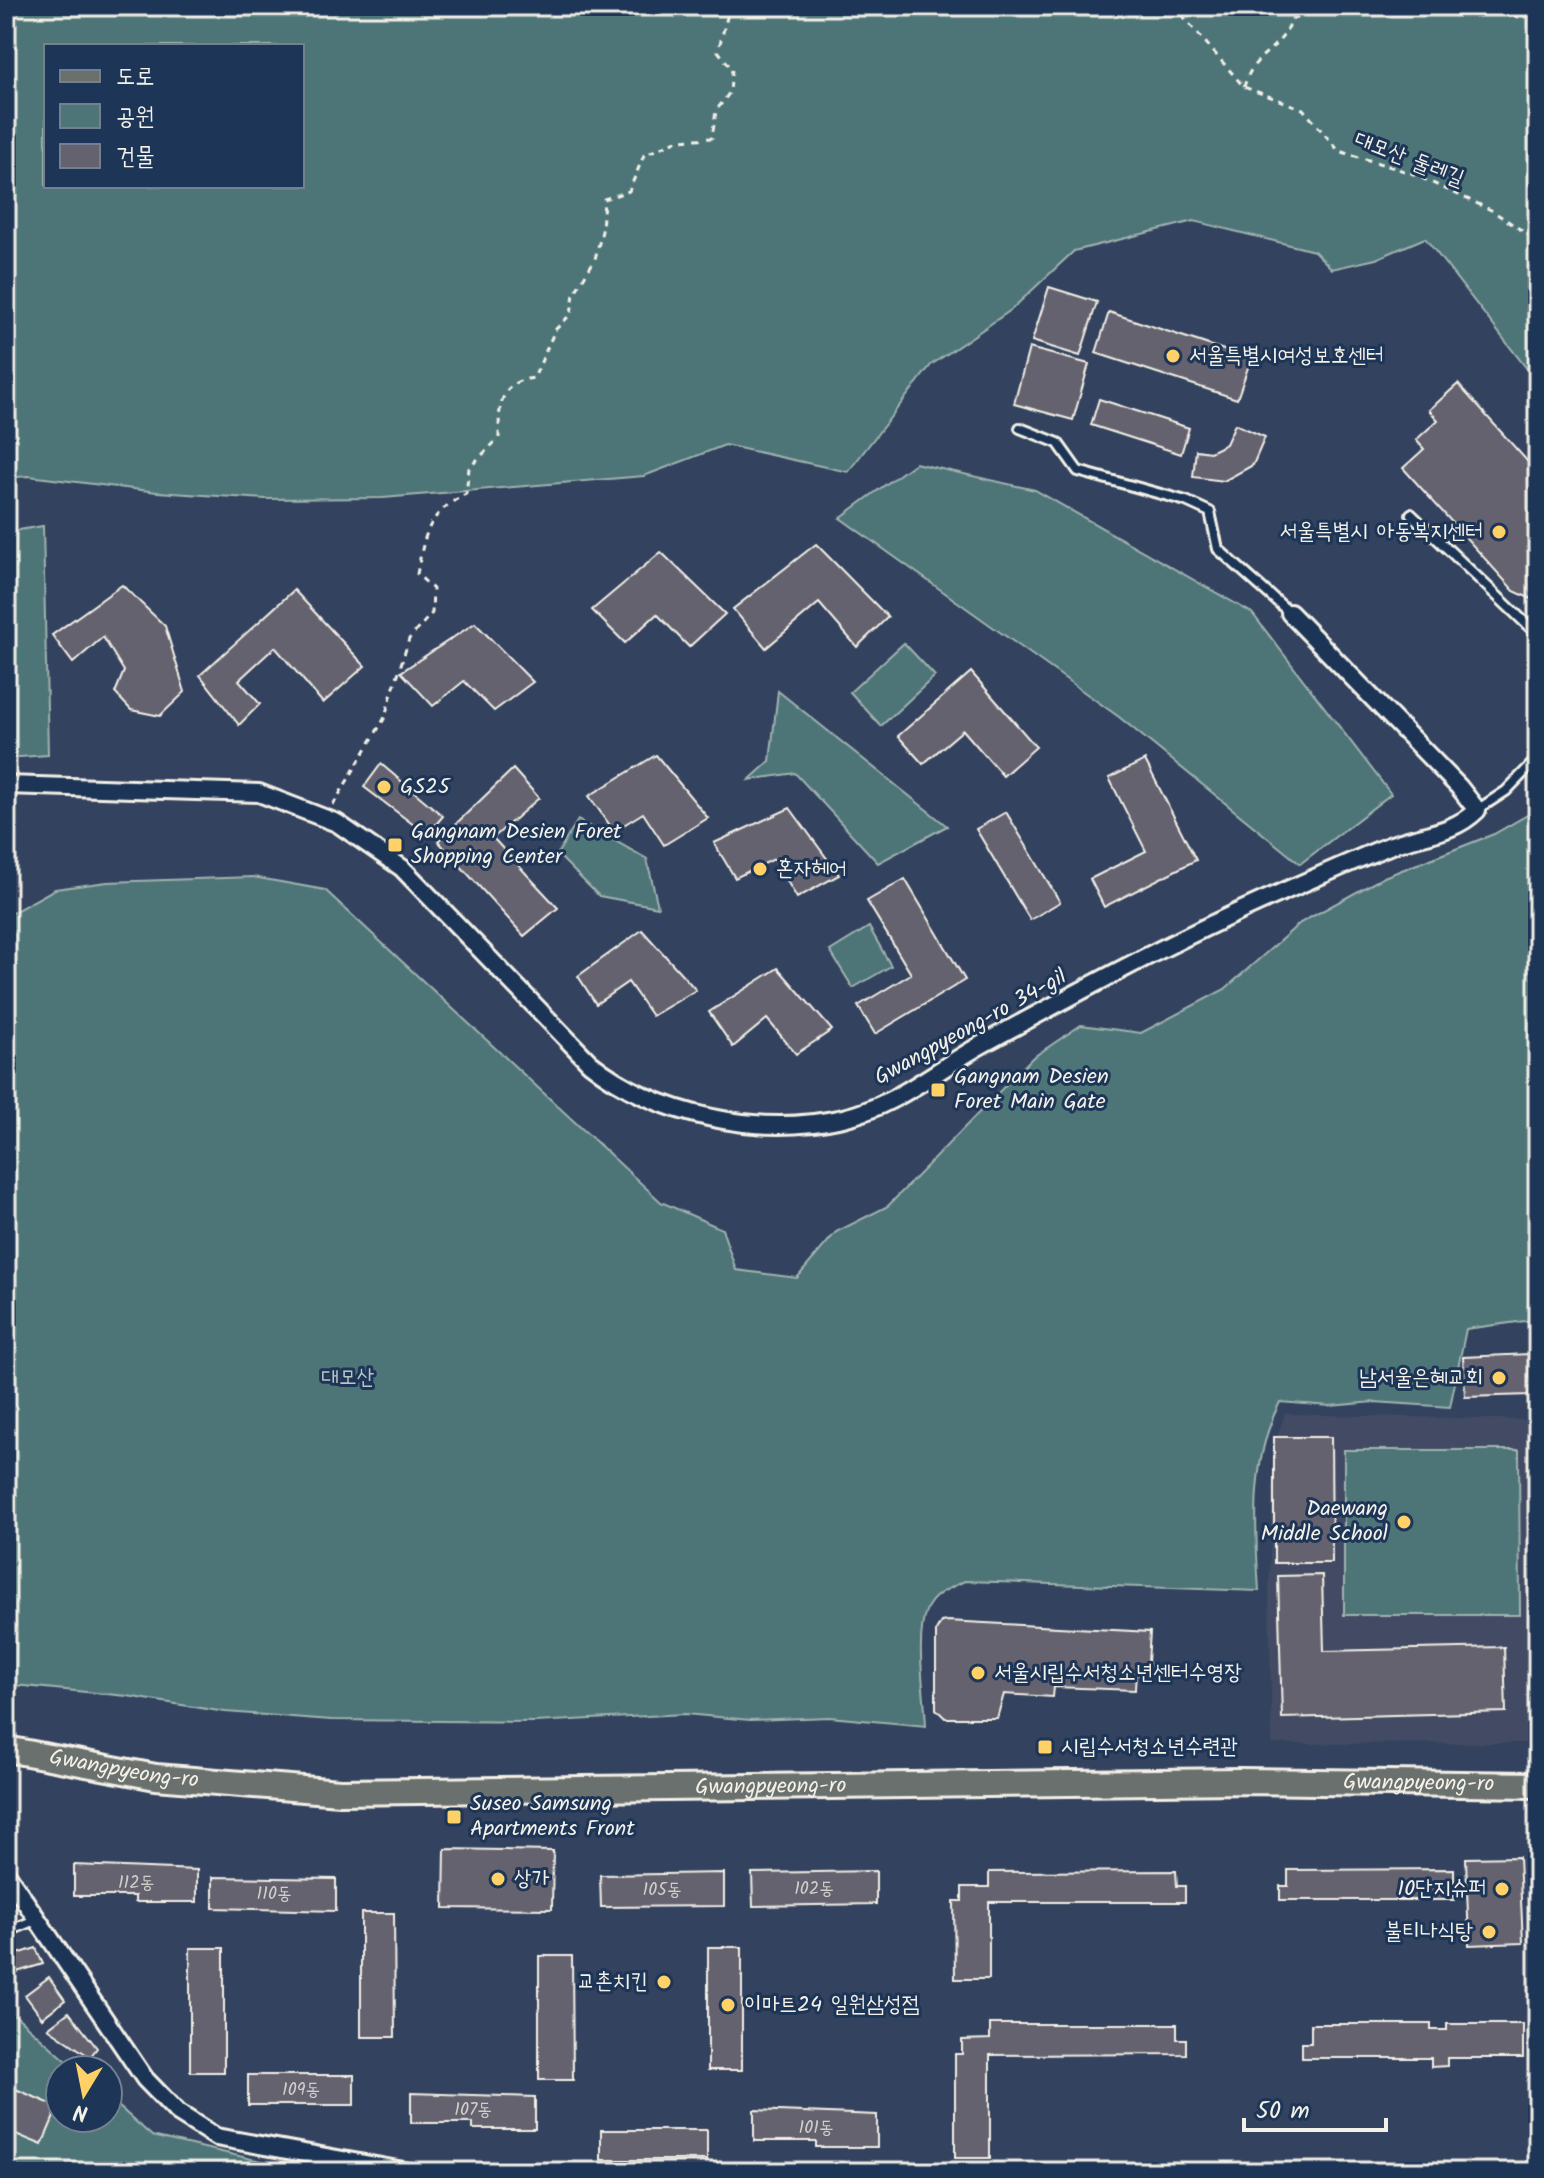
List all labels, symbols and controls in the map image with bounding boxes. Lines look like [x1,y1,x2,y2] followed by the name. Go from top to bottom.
[44,44,304,188] legend
[116,58,155,97] text: 도로
[116,98,155,137] text: 공원
[1349,123,1469,197] street label: 대모산 둘레길
[116,138,155,177] text: 건물
[1189,339,1384,374] place label: 서울특별시여성보호센터
[1164,347,1182,365] marker: 서울특별시여성보호센터
[1279,515,1483,550] place label: 서울특별시 아동복지센터
[1490,523,1508,541] marker: 서울특별시 아동복지센터
[400,770,451,805] place label: GS25
[375,778,393,796] marker: GS25
[411,815,622,875] place label: Gangnam Desien Foret Shopping Center
[386,836,404,854] marker: Gangnam Desien Foret Shopping Center
[776,852,847,887] place label: 혼자헤어
[751,860,769,878] marker: 혼자헤어
[868,960,1074,1096] street label: Gwangpyeong-ro 34-gil
[954,1060,1109,1120] place label: Gangnam Desien Foret Main Gate
[929,1081,947,1099] marker: Gangnam Desien Foret Main Gate
[321,1361,375,1396] park label: 대모산
[1359,1361,1483,1396] place label: 남서울은혜교회
[1490,1369,1508,1387] marker: 남서울은혜교회
[1261,1492,1389,1552] place label: Daewang Middle School
[1395,1513,1413,1531] marker: Daewang Middle School
[994,1656,1242,1691] place label: 서울시립수서청소년센터수영장
[969,1664,987,1682] marker: 서울시립수서청소년센터수영장
[1061,1730,1238,1765] place label: 시립수서청소년수련관
[1036,1738,1054,1756] marker: 시립수서청소년수련관
[46,1740,200,1798] street label: Gwangpyeong-ro
[1343,1765,1495,1802] street label: Gwangpyeong-ro
[695,1768,847,1805] street label: Gwangpyeong-ro
[470,1787,635,1847] place label: Suseo Samsung Apartments Front
[445,1808,463,1826] marker: Suseo Samsung Apartments Front
[514,1862,550,1897] place label: 상가
[118,1869,154,1898] house number: 112동
[489,1870,507,1888] marker: 상가
[1397,1872,1486,1907] place label: 10단지슈퍼
[794,1875,834,1904] house number: 102동
[643,1876,681,1905] house number: 105동
[257,1880,291,1909] house number: 110동
[1493,1880,1511,1898] marker: 10단지슈퍼
[1384,1915,1473,1950] place label: 불티나식탕
[1480,1923,1498,1941] marker: 불티나식탕
[577,1965,648,2000] place label: 교촌치킨
[655,1973,673,1991] marker: 교촌치킨
[744,1988,919,2023] place label: 이마트24 일원삼성점
[719,1996,737,2014] marker: 이마트24 일원삼성점
[44,2054,124,2134] north arrow
[282,2076,320,2105] house number: 109동
[1244,2082,1386,2132] scale bar
[1256,2092,1310,2131] text: 50 m
[71,2093,91,2130] text: N
[454,2096,492,2125] house number: 107동
[799,2114,833,2143] house number: 101동

